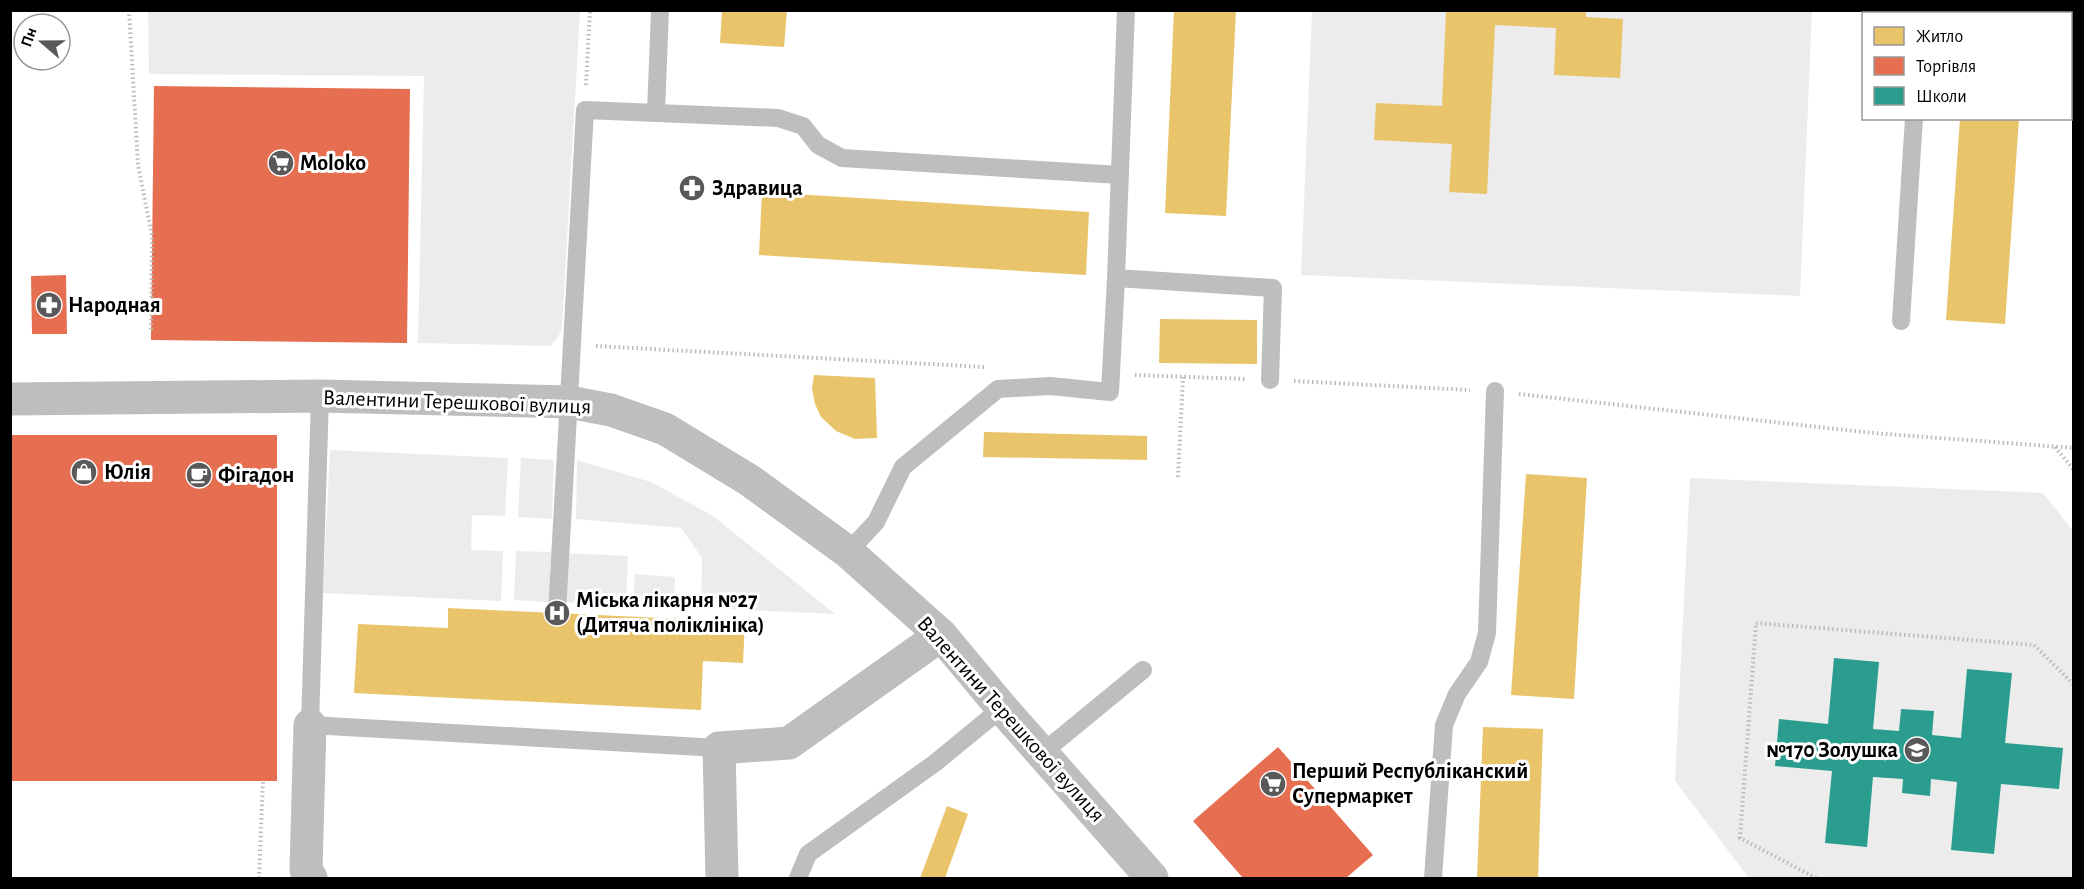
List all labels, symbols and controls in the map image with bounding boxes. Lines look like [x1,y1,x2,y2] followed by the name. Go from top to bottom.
[12,12,72,72] north arrow
[1862,12,2072,120] legend
[18,25,40,49] text: Пн
[1916,28,1963,46] text: Житло
[1916,58,1976,76] text: Торгівля
[1916,88,1967,106] text: Школи
[266,148,296,178] supermarket icon: Moloko
[300,152,366,174] place label: Moloko
[677,173,707,203] pharmacy icon: Здравица
[712,177,803,199] place label: Здравица
[34,290,64,320] pharmacy icon: Народная
[68,294,161,316] place label: Народная
[322,386,592,418] street label: Валентини Терешкової вулиця
[69,457,99,487] shop icon: Юлія
[184,460,214,490] cafe icon: Фігадон
[104,461,151,483] place label: Юлія
[218,464,294,486] place label: Фігадон
[576,589,765,636] place label: Міська лікарня №27 (Дитяча поліклініка)
[542,598,572,628] hospital icon: Міська лікарня №27 (Дитяча поліклініка)
[913,612,1109,826] street label: Валентини Терешкової вулиця
[1902,735,1932,765] school or university icon: №170 Золушка
[1766,739,1898,762] place label: №170 Золушка
[1292,760,1528,808] place label: Перший Республiканский Супермаркет
[1258,769,1288,799] supermarket icon: Перший Республiканский Супермаркет

